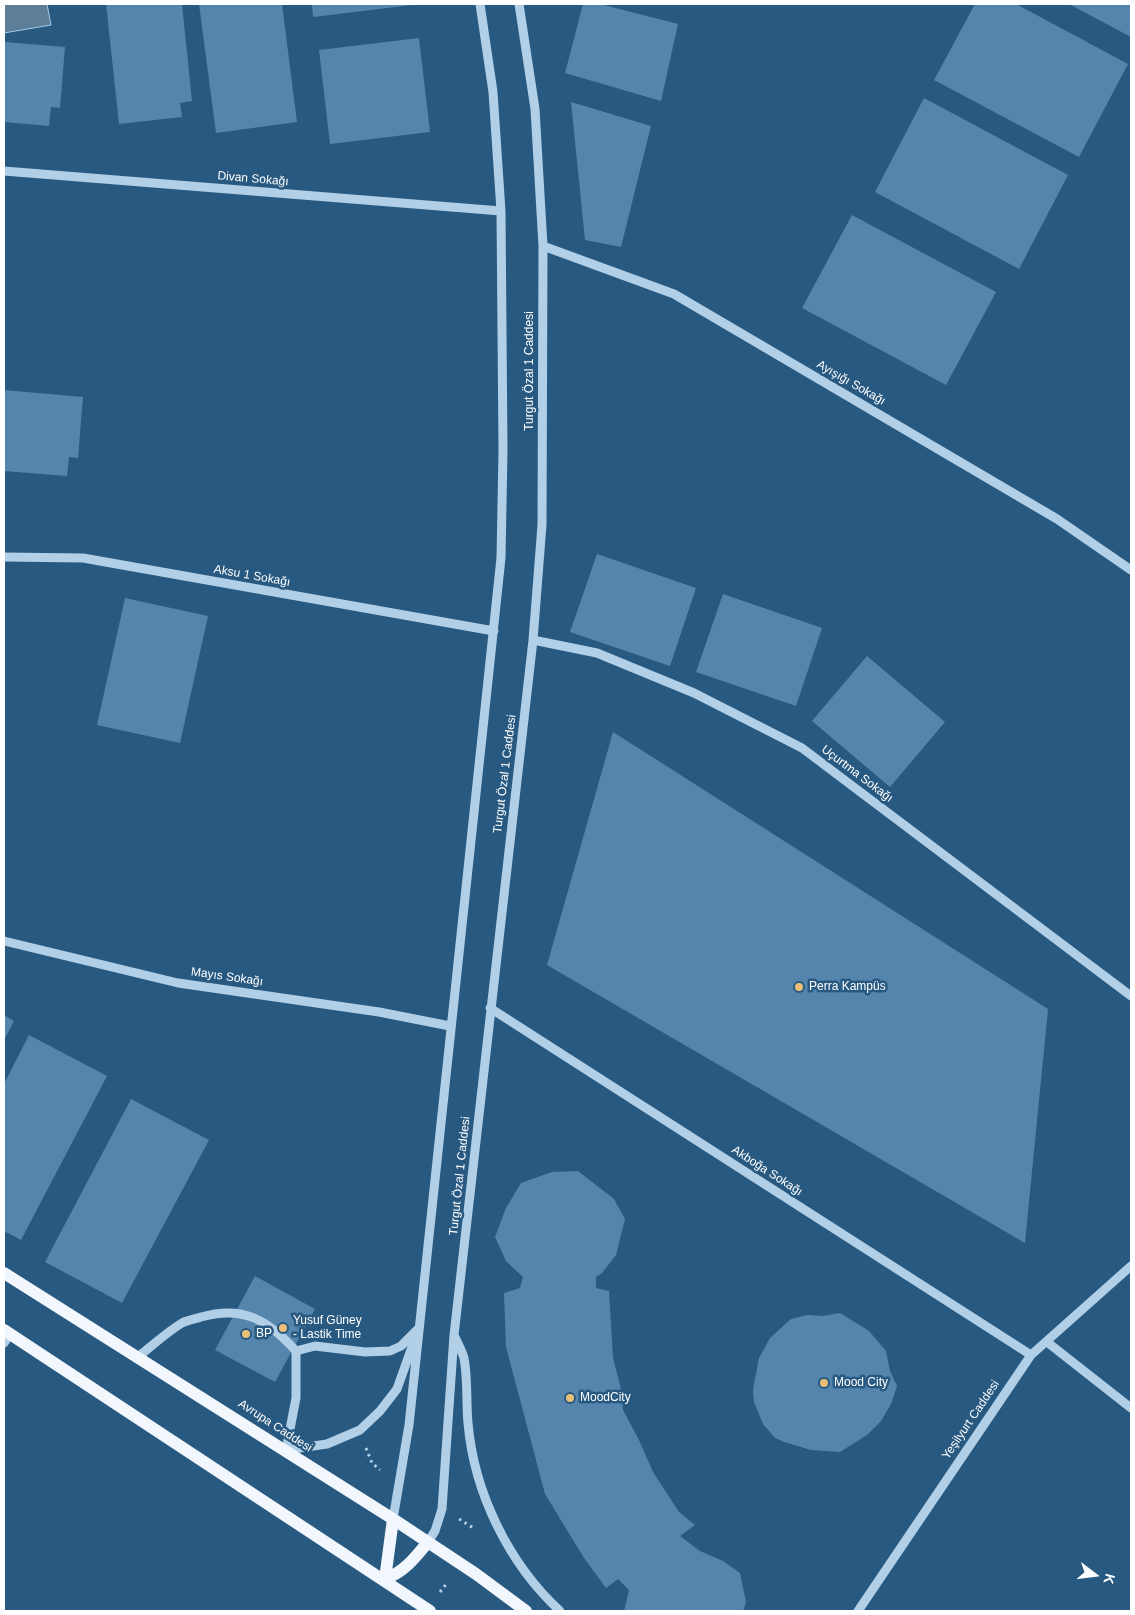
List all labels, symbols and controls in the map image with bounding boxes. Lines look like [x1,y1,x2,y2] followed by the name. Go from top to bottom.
[217,169,289,189] street label: Divan Sokağı
[523,311,537,431] street label: Turgut Özal 1 Caddesi
[814,357,888,409] street label: Ayışığı Sokağı
[213,562,291,590] street label: Aksu 1 Sokağı
[491,714,519,834] street label: Turgut Özal 1 Caddesi
[818,742,896,806] street label: Uçurtma Sokağı
[190,965,264,989] street label: Mayıs Sokağı
[809,980,886,994] place label: Perra Kampüs
[793,981,805,993] marker: Perra Kampüs
[447,1116,473,1236] street label: Turgut Özal 1 Caddesi
[729,1143,805,1199] street label: Akboğa Sokağı
[293,1314,362,1342] place label: Yusuf Güney - Lastik Time
[277,1322,289,1334] marker: Yusuf Güney - Lastik Time
[256,1327,272,1341] place label: BP
[240,1328,252,1340] marker: BP
[834,1376,888,1390] place label: Mood City
[818,1377,830,1389] marker: Mood City
[939,1378,1003,1462] street label: Yeşilyurt Caddesi
[580,1391,631,1405] place label: MoodCity
[564,1392,576,1404] marker: MoodCity
[235,1397,315,1455] street label: Avrupa Caddesi
[1070,1550,1120,1600] north arrow
[1100,1572,1119,1586] text: K

